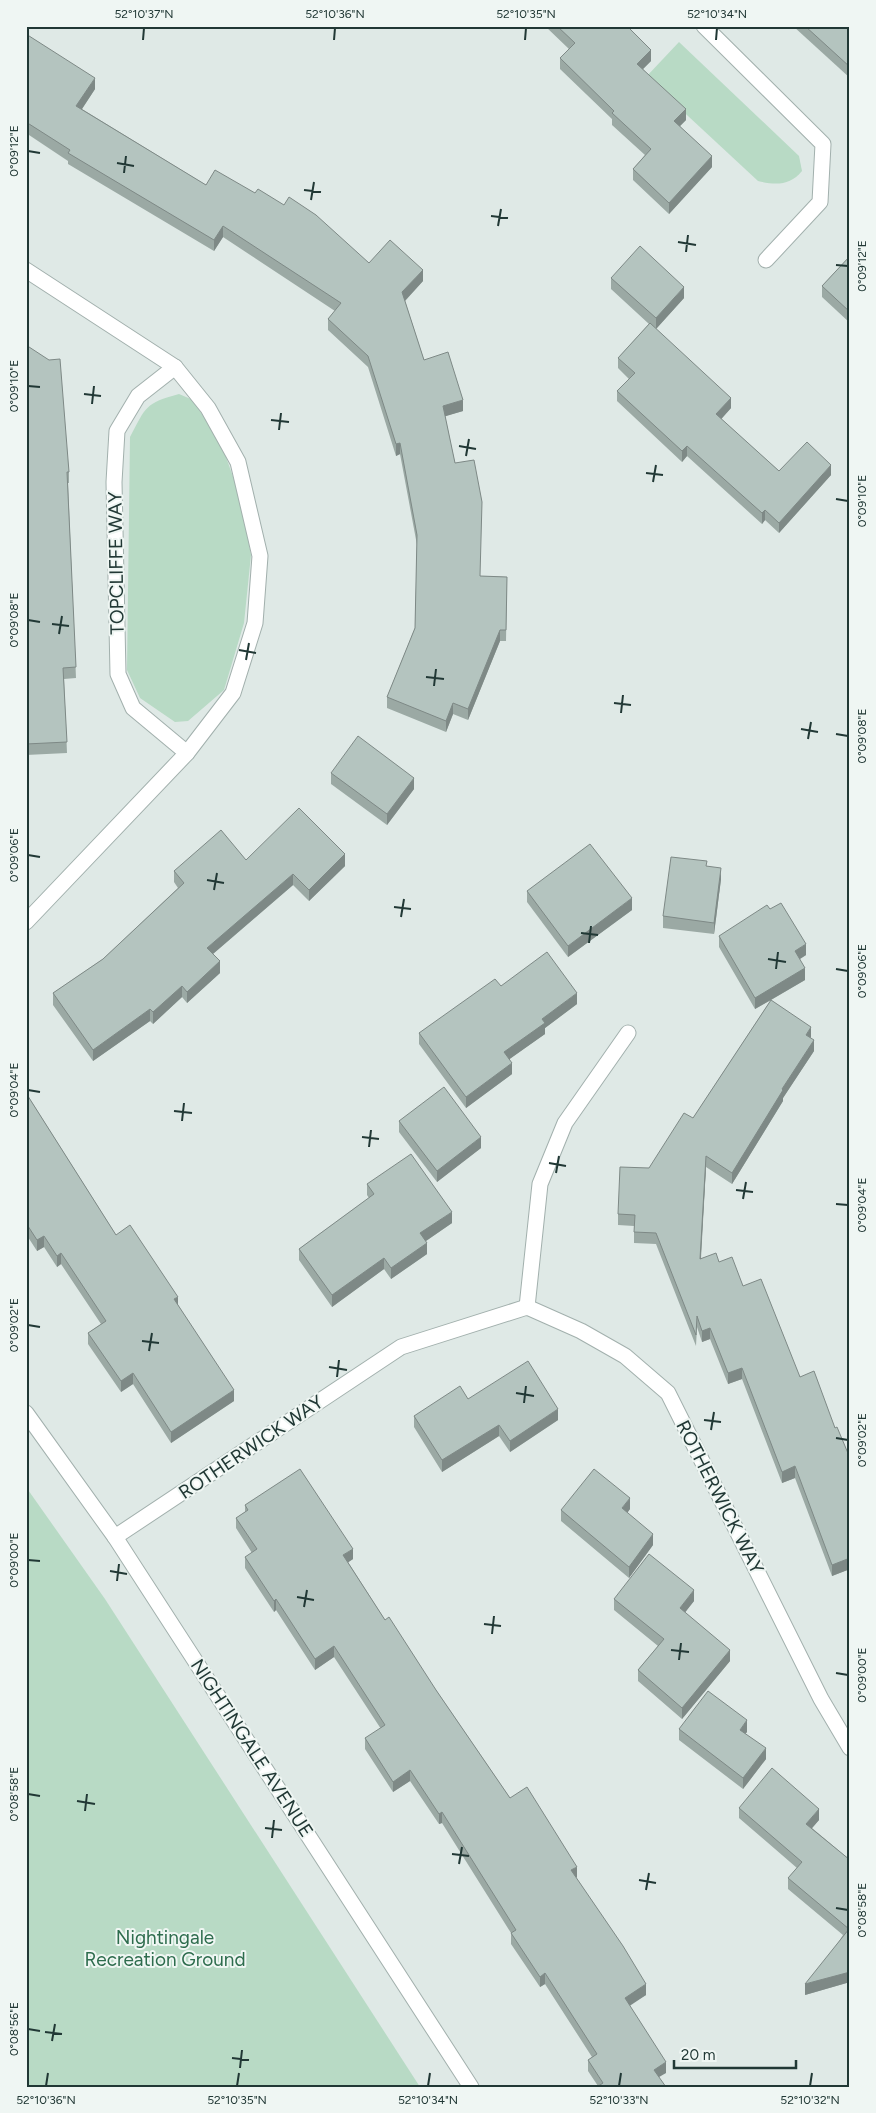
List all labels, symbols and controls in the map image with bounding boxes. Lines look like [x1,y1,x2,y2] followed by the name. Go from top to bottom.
[114,7,174,21] text: 52°10'37"N
[305,7,365,21] text: 52°10'36"N
[496,7,556,21] text: 52°10'35"N
[687,7,747,21] text: 52°10'34"N
[7,125,21,177] text: 0°09'12"E
[855,240,869,292] text: 0°09'12"E
[7,360,21,412] text: 0°09'10"E
[855,475,869,527] text: 0°09'10"E
[103,491,129,635] street label: TOPCLIFFE WAY
[7,592,21,648] text: 0°09'08"E
[855,708,869,764] text: 0°09'08"E
[7,828,21,882] text: 0°09'06"E
[855,944,869,998] text: 0°09'06"E
[7,1062,21,1118] text: 0°09'04"E
[855,1177,869,1233] text: 0°09'04"E
[7,1298,21,1352] text: 0°09'02"E
[174,1390,328,1504] street label: ROTHERWICK WAY
[855,1413,869,1467] text: 0°09'02"E
[671,1416,769,1578] street label: ROTHERWICK WAY
[7,1532,21,1588] text: 0°09'00"E
[855,1647,869,1703] text: 0°09'00"E
[186,1655,318,1841] street label: NIGHTINGALE AVENUE
[7,1767,21,1821] text: 0°08'58"E
[855,1883,869,1937] text: 0°08'58"E
[84,1926,246,1971] park label: Nightingale Recreation Ground
[7,2002,21,2056] text: 0°08'56"E
[674,2038,796,2070] scale bar
[681,2046,715,2064] text: 20 m
[16,2093,76,2107] text: 52°10'36"N
[207,2093,267,2107] text: 52°10'35"N
[398,2093,458,2107] text: 52°10'34"N
[589,2093,649,2107] text: 52°10'33"N
[780,2093,840,2107] text: 52°10'32"N

